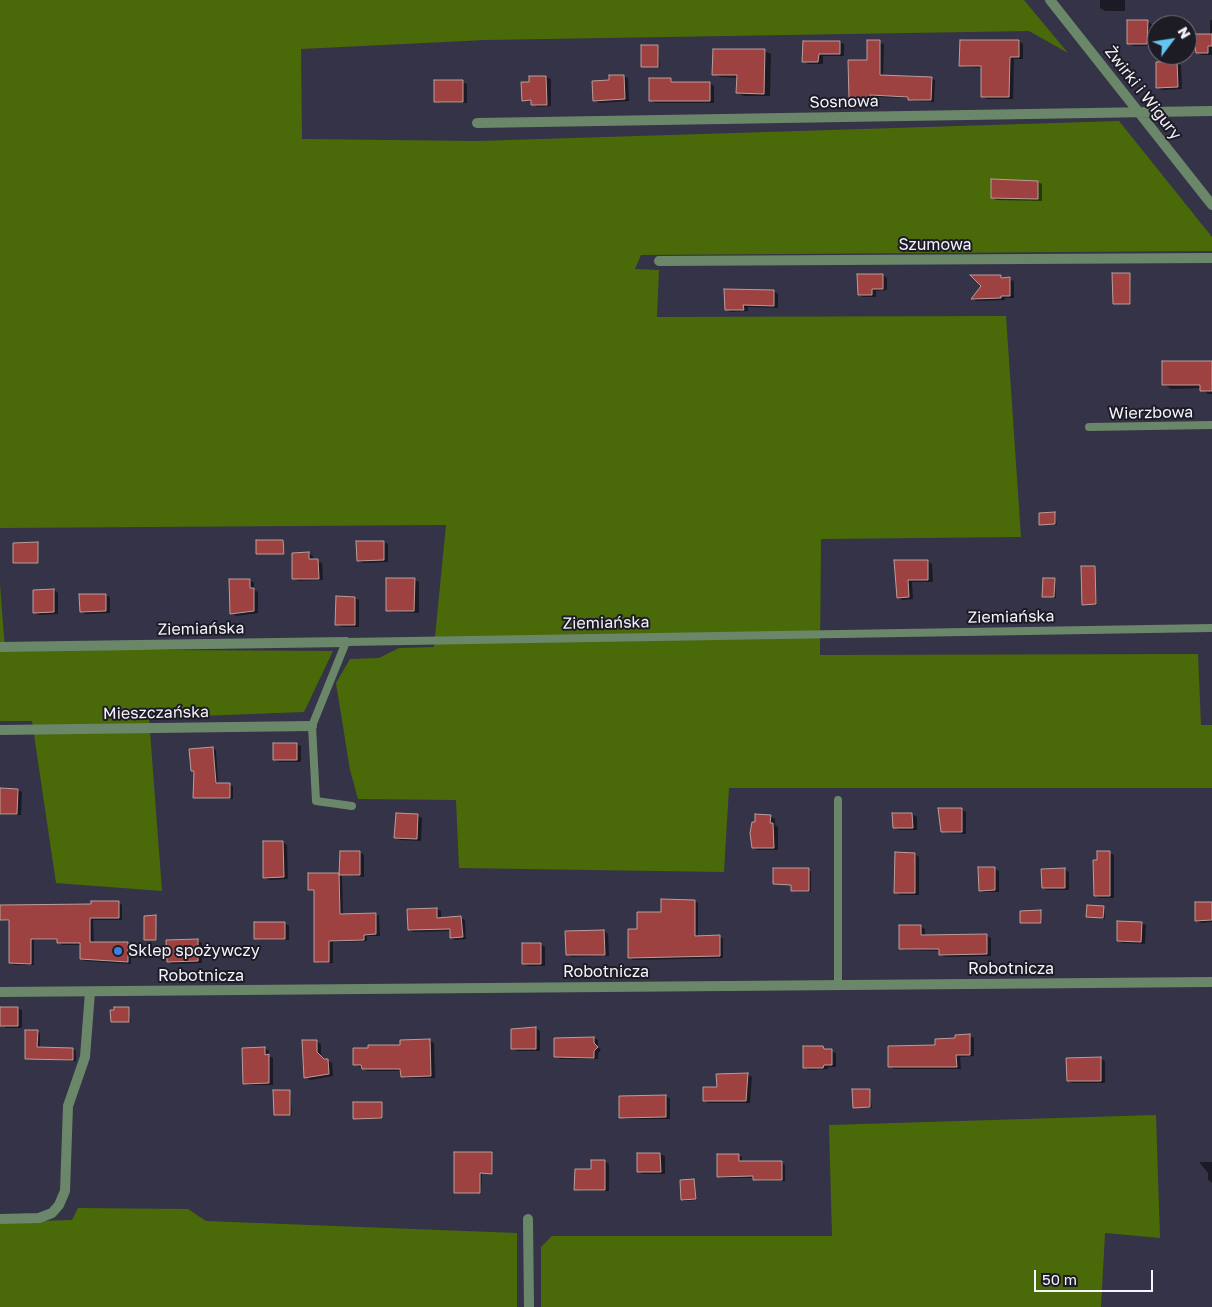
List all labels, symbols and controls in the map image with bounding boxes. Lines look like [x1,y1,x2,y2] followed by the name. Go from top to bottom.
[1147,15,1197,65] north arrow
[1174,24,1194,41] text: N
[1101,42,1185,144] street label: Żwirki i Wigury
[809,92,879,112] street label: Sosnowa
[898,235,972,255] street label: Szumowa
[1109,403,1193,423] street label: Wierzbowa
[967,607,1055,627] street label: Ziemiańska
[562,613,650,633] street label: Ziemiańska
[157,619,245,639] street label: Ziemiańska
[103,702,209,724] street label: Mieszczańska
[128,941,260,961] place label: Sklep spożywczy
[112,945,124,957] marker: Sklep spożywczy
[968,959,1054,979] street label: Robotnicza
[563,962,649,982] street label: Robotnicza
[158,966,244,986] street label: Robotnicza
[1037,1260,1156,1292] scale bar
[1042,1270,1077,1288] text: 50 m

